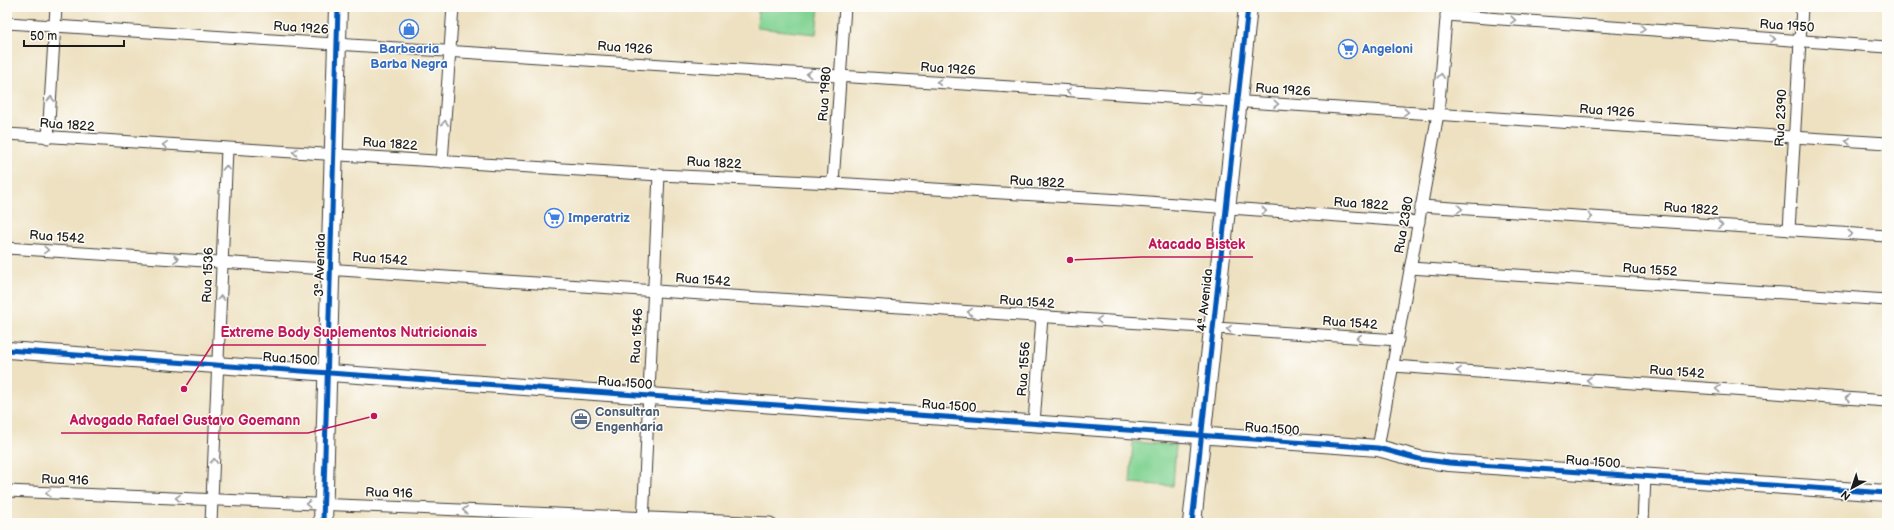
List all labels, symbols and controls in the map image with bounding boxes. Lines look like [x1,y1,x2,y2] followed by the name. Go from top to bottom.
[1510,16,1516,25] one-way arrow
[1759,16,1815,36] street label: Rua 1950
[273,18,329,38] street label: Rua 1926
[398,18,420,40] shop icon: Barbearia Barba Negra
[24,22,124,48] scale bar
[1640,25,1646,34] one-way arrow
[30,29,57,44] text: 50 m
[1770,34,1776,43] one-way arrow
[597,38,653,58] street label: Rua 1926
[1337,38,1359,60] supermarket icon: Angeloni
[370,41,448,72] place label: Barbearia Barba Negra
[1361,41,1413,57] place label: Angeloni
[920,59,976,79] street label: Rua 1926
[815,66,835,122] street label: Rua 1980
[806,70,812,79] one-way arrow
[1437,73,1446,79] one-way arrow
[936,78,942,87] one-way arrow
[1255,80,1311,100] street label: Rua 1926
[1066,86,1072,95] one-way arrow
[1771,88,1791,147] street label: Rua 2390
[1195,95,1201,103] one-way arrow
[46,96,55,102] one-way arrow
[1273,100,1279,108] one-way arrow
[1579,101,1635,121] street label: Rua 1926
[1403,108,1409,117] one-way arrow
[39,115,95,135] street label: Rua 1822
[441,120,449,126] one-way arrow
[362,134,418,154] street label: Rua 1822
[1845,136,1851,145] one-way arrow
[162,140,168,149] one-way arrow
[292,148,298,157] one-way arrow
[686,154,742,172] street label: Rua 1822
[222,165,231,171] one-way arrow
[1009,173,1065,191] street label: Rua 1822
[1333,194,1389,214] street label: Rua 1822
[1391,195,1417,255] street label: Rua 2380
[1663,199,1719,219] street label: Rua 1822
[1457,204,1463,213] one-way arrow
[1261,206,1267,215] one-way arrow
[543,207,565,229] supermarket icon: Imperatriz
[568,210,631,226] place label: Imperatriz
[1587,213,1593,222] one-way arrow
[1717,221,1723,230] one-way arrow
[29,227,86,247] street label: Rua 1542
[1847,229,1853,238] one-way arrow
[1141,231,1253,257] callout: Atacado Bistek
[311,233,329,297] street label: 3ª Avenida
[1148,236,1246,253] text: Atacado Bistek
[43,246,49,255] one-way arrow
[199,247,217,303] street label: Rua 1536
[352,249,409,269] street label: Rua 1542
[173,254,179,263] one-way arrow
[1622,260,1678,280] street label: Rua 1552
[1194,268,1216,332] street label: 4ª Avenida
[675,270,732,290] street label: Rua 1542
[999,292,1056,312] street label: Rua 1542
[216,295,225,301] one-way arrow
[967,307,973,316] one-way arrow
[628,308,646,364] street label: Rua 1546
[1322,313,1379,333] street label: Rua 1542
[1096,316,1102,325] one-way arrow
[212,319,486,345] callout: Extreme Body Suplementos Nutricionais
[221,324,478,341] text: Extreme Body Suplementos Nutricionais
[1226,325,1232,334] one-way arrow
[1356,333,1362,342] one-way arrow
[1014,341,1034,397] street label: Rua 1556
[262,349,318,369] street label: Rua 1500
[1649,362,1706,382] street label: Rua 1542
[1456,366,1462,375] one-way arrow
[597,373,653,393] street label: Rua 1500
[1586,375,1592,384] one-way arrow
[1715,384,1721,393] one-way arrow
[1845,394,1851,403] one-way arrow
[921,396,977,416] street label: Rua 1500
[595,404,663,435] place label: Consultran Engenharia
[61,407,308,433] callout: Advogado Rafael Gustavo Goemann
[570,408,592,430] office icon: Consultran Engenharia
[69,412,300,429] text: Advogado Rafael Gustavo Goemann
[1244,419,1300,439] street label: Rua 1500
[1565,452,1621,472] street label: Rua 1500
[209,458,218,464] one-way arrow
[1832,468,1872,508] north arrow
[41,471,89,489] street label: Rua 916
[365,484,413,502] street label: Rua 916
[1839,488,1853,503] text: N
[45,489,51,497] one-way arrow
[175,494,181,503] one-way arrow
[305,499,311,508] one-way arrow
[462,506,468,515] one-way arrow

